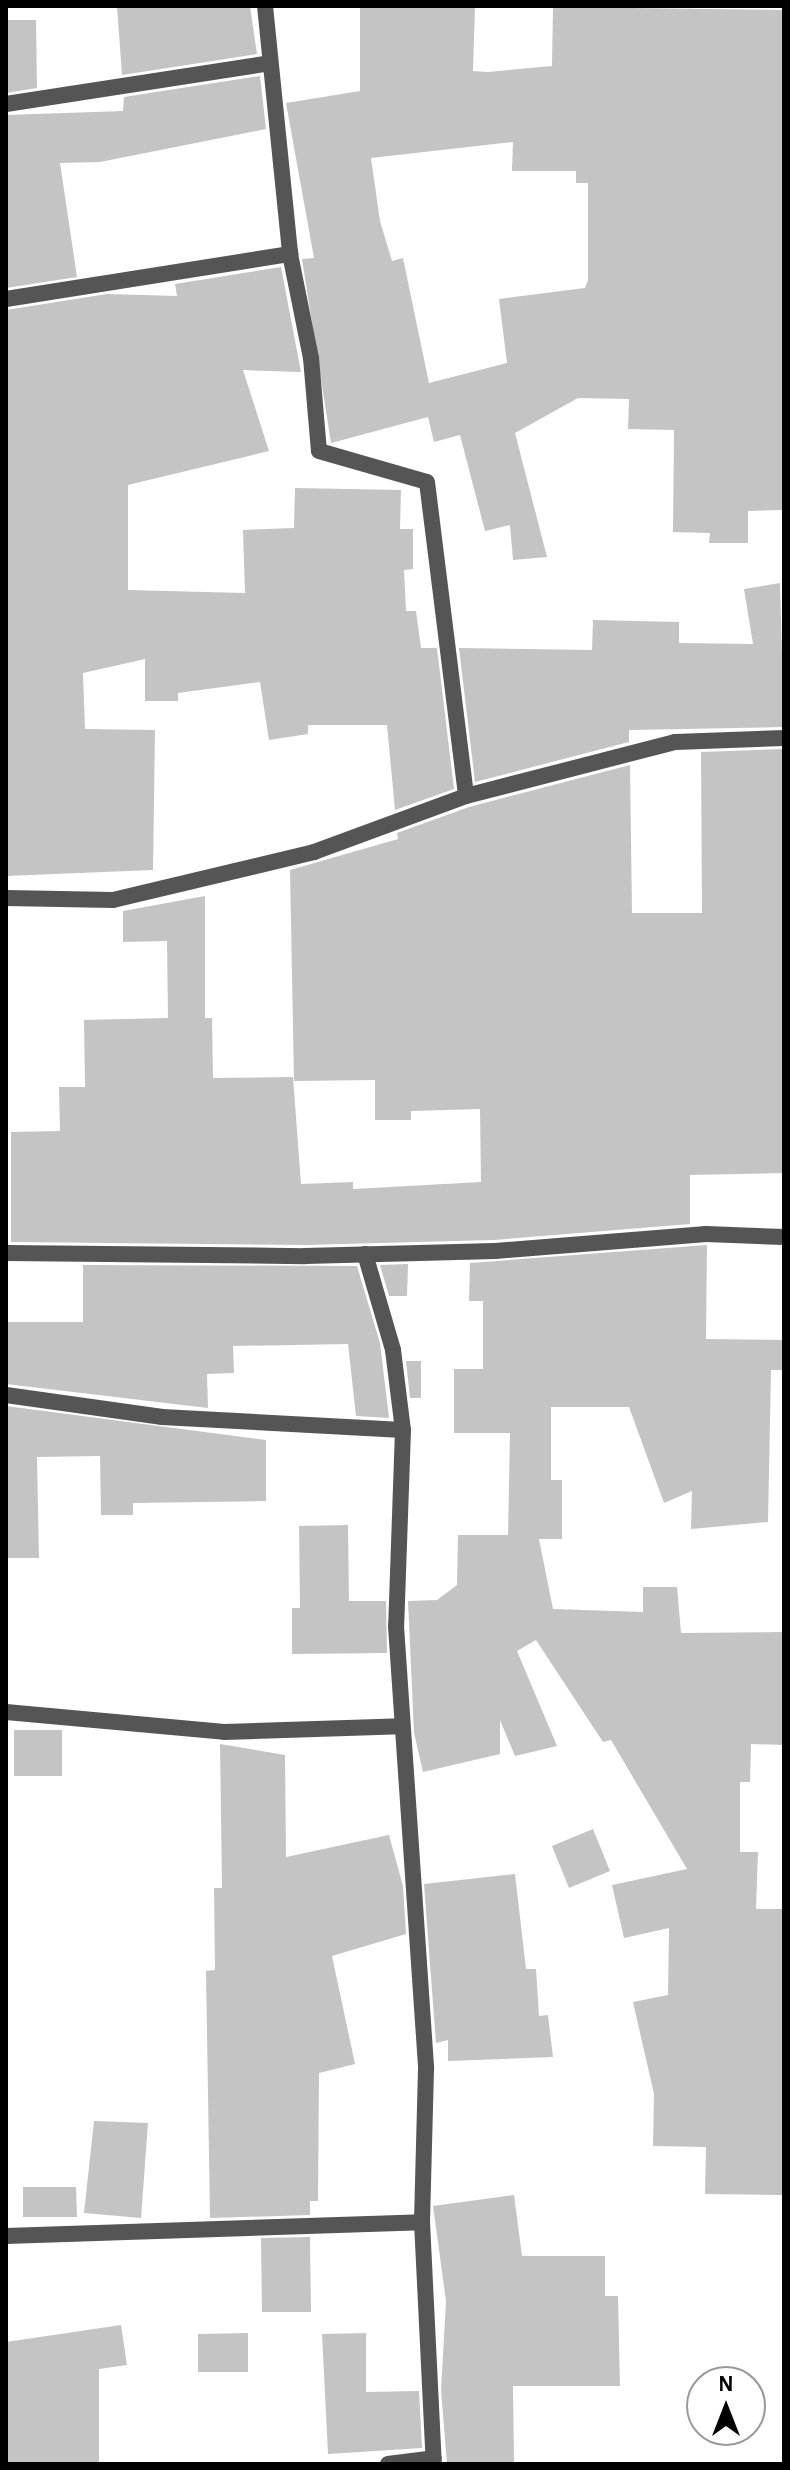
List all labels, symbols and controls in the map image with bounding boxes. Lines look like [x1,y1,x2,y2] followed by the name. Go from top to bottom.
[686,2366,766,2446] north arrow
[718,2373,734,2395] text: N

